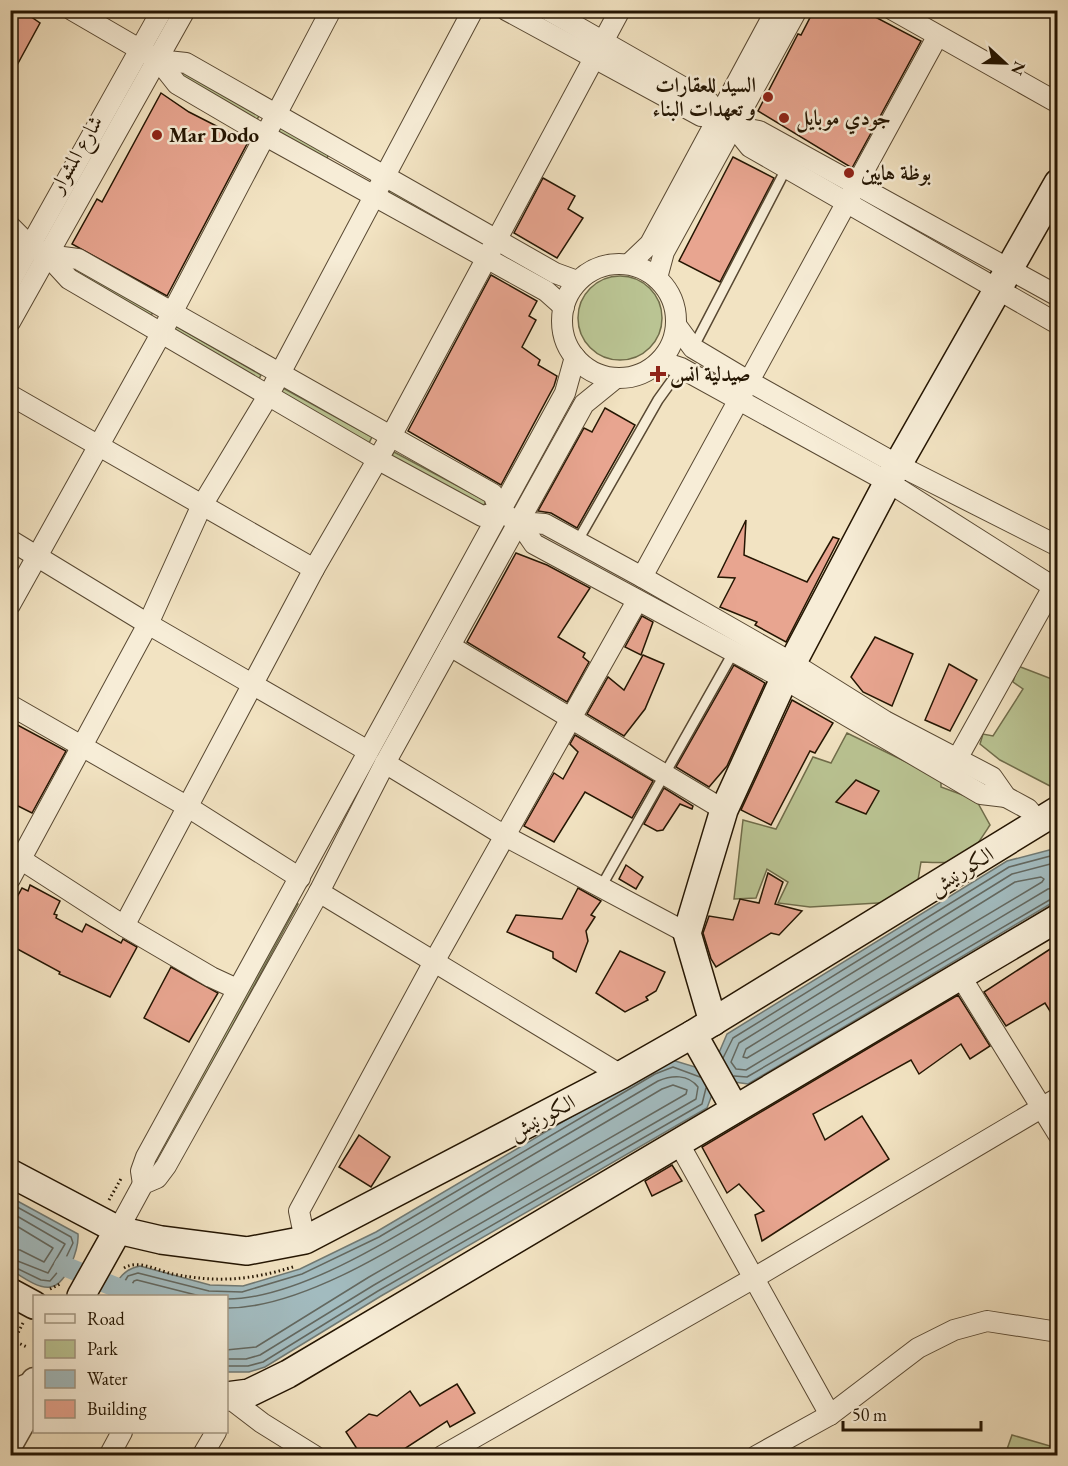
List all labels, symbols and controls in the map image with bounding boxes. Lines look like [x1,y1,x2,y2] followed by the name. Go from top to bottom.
[975,33,1035,93] north arrow
[1006,58,1031,78] text: N
[653,71,756,122] place label: السيد للعقارات و تعهدات البناء
[761,90,775,104] marker: السيد للعقارات و تعهدات البناء
[796,104,891,135] place label: جودي موبايل
[42,110,113,201] street label: شارع المشوار
[777,111,791,125] marker: جودي موبايل
[169,121,260,148] place label: Mar Dodo
[150,128,164,142] marker: Mar Dodo
[861,159,931,186] place label: بوظة هايين
[842,166,856,180] marker: بوظة هايين
[670,360,751,388] place label: صيدلية انس
[651,367,665,381] marker: صيدلية انس
[923,840,999,902] street label: الكورنيش
[504,1088,580,1146] street label: الكورنيش
[33,1295,228,1433] legend
[87,1307,126,1330] text: Road
[87,1337,118,1360] text: Park
[87,1367,128,1390] text: Water
[843,1394,981,1432] scale bar
[87,1397,147,1420] text: Building
[852,1403,887,1426] text: 50 m

